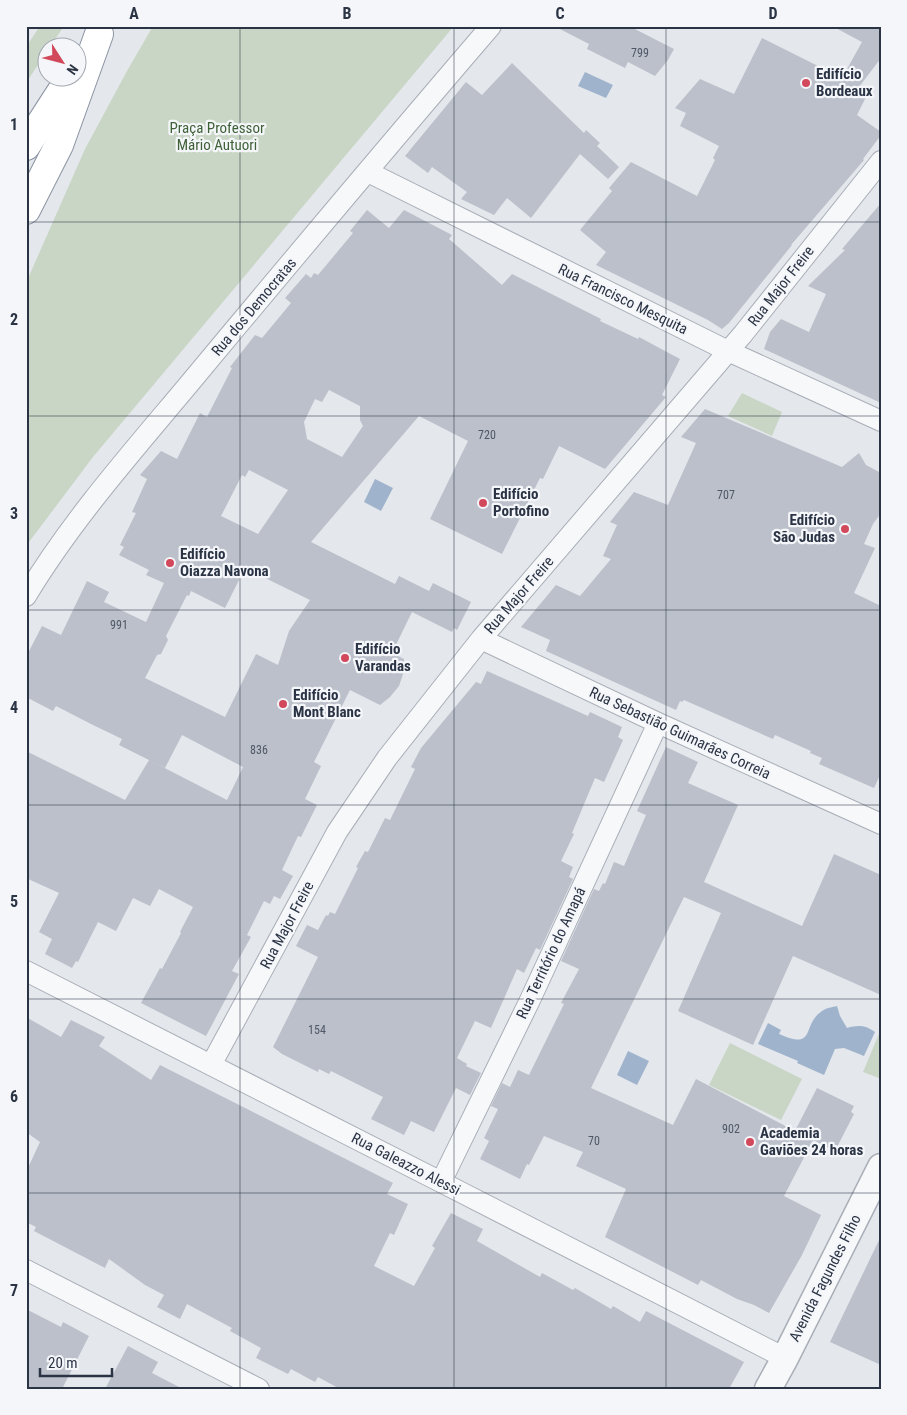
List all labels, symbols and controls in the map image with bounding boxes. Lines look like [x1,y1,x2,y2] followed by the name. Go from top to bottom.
[129,4,139,23] text: A
[343,4,352,23] text: B
[555,4,565,23] text: C
[768,4,778,23] text: D
[38,38,88,88] north arrow
[631,46,649,60] house number: 799
[64,61,82,78] text: N
[816,65,873,100] place label: Edifício Bordeaux
[800,77,812,89] marker: Edifício Bordeaux
[10,115,18,134] text: 1
[170,119,265,154] park label: Praça Professor Mário Autuori
[744,242,818,330] street label: Rua Major Freire
[208,254,300,360] street label: Rua dos Democratas
[555,260,691,338] street label: Rua Francisco Mesquita
[10,310,18,329] text: 2
[478,428,496,442] house number: 720
[493,485,549,520] place label: Edifício Portofino
[717,488,735,502] house number: 707
[477,497,489,509] marker: Edifício Portofino
[10,504,18,523] text: 3
[773,511,835,546] place label: Edifício São Judas
[839,523,851,535] marker: Edifício São Judas
[180,545,269,580] place label: Edifício Oiazza Navona
[481,553,557,637] street label: Rua Major Freire
[164,557,176,569] marker: Edifício Oiazza Navona
[110,618,128,632] house number: 991
[355,640,411,675] place label: Edifício Varandas
[339,652,351,664] marker: Edifício Varandas
[587,683,773,783] street label: Rua Sebastião Guimarães Correia
[293,686,361,721] place label: Edifício Mont Blanc
[10,698,18,717] text: 4
[277,698,289,710] marker: Edifício Mont Blanc
[250,743,268,757] house number: 836
[256,878,318,972] street label: Rua Major Freire
[513,884,589,1022] street label: Rua Território do Amapá
[10,892,18,911] text: 5
[308,1023,326,1037] house number: 154
[10,1087,18,1106] text: 6
[722,1122,740,1136] house number: 902
[760,1124,863,1159] place label: Academia Gaviões 24 horas
[349,1129,463,1199] street label: Rua Galeazzo Alessi
[588,1134,600,1148] house number: 70
[744,1136,756,1148] marker: Academia Gaviões 24 horas
[785,1211,865,1345] street label: Avenida Fagundes Filho
[10,1281,18,1300] text: 7
[40,1345,112,1377] scale bar
[48,1354,78,1372] text: 20 m

